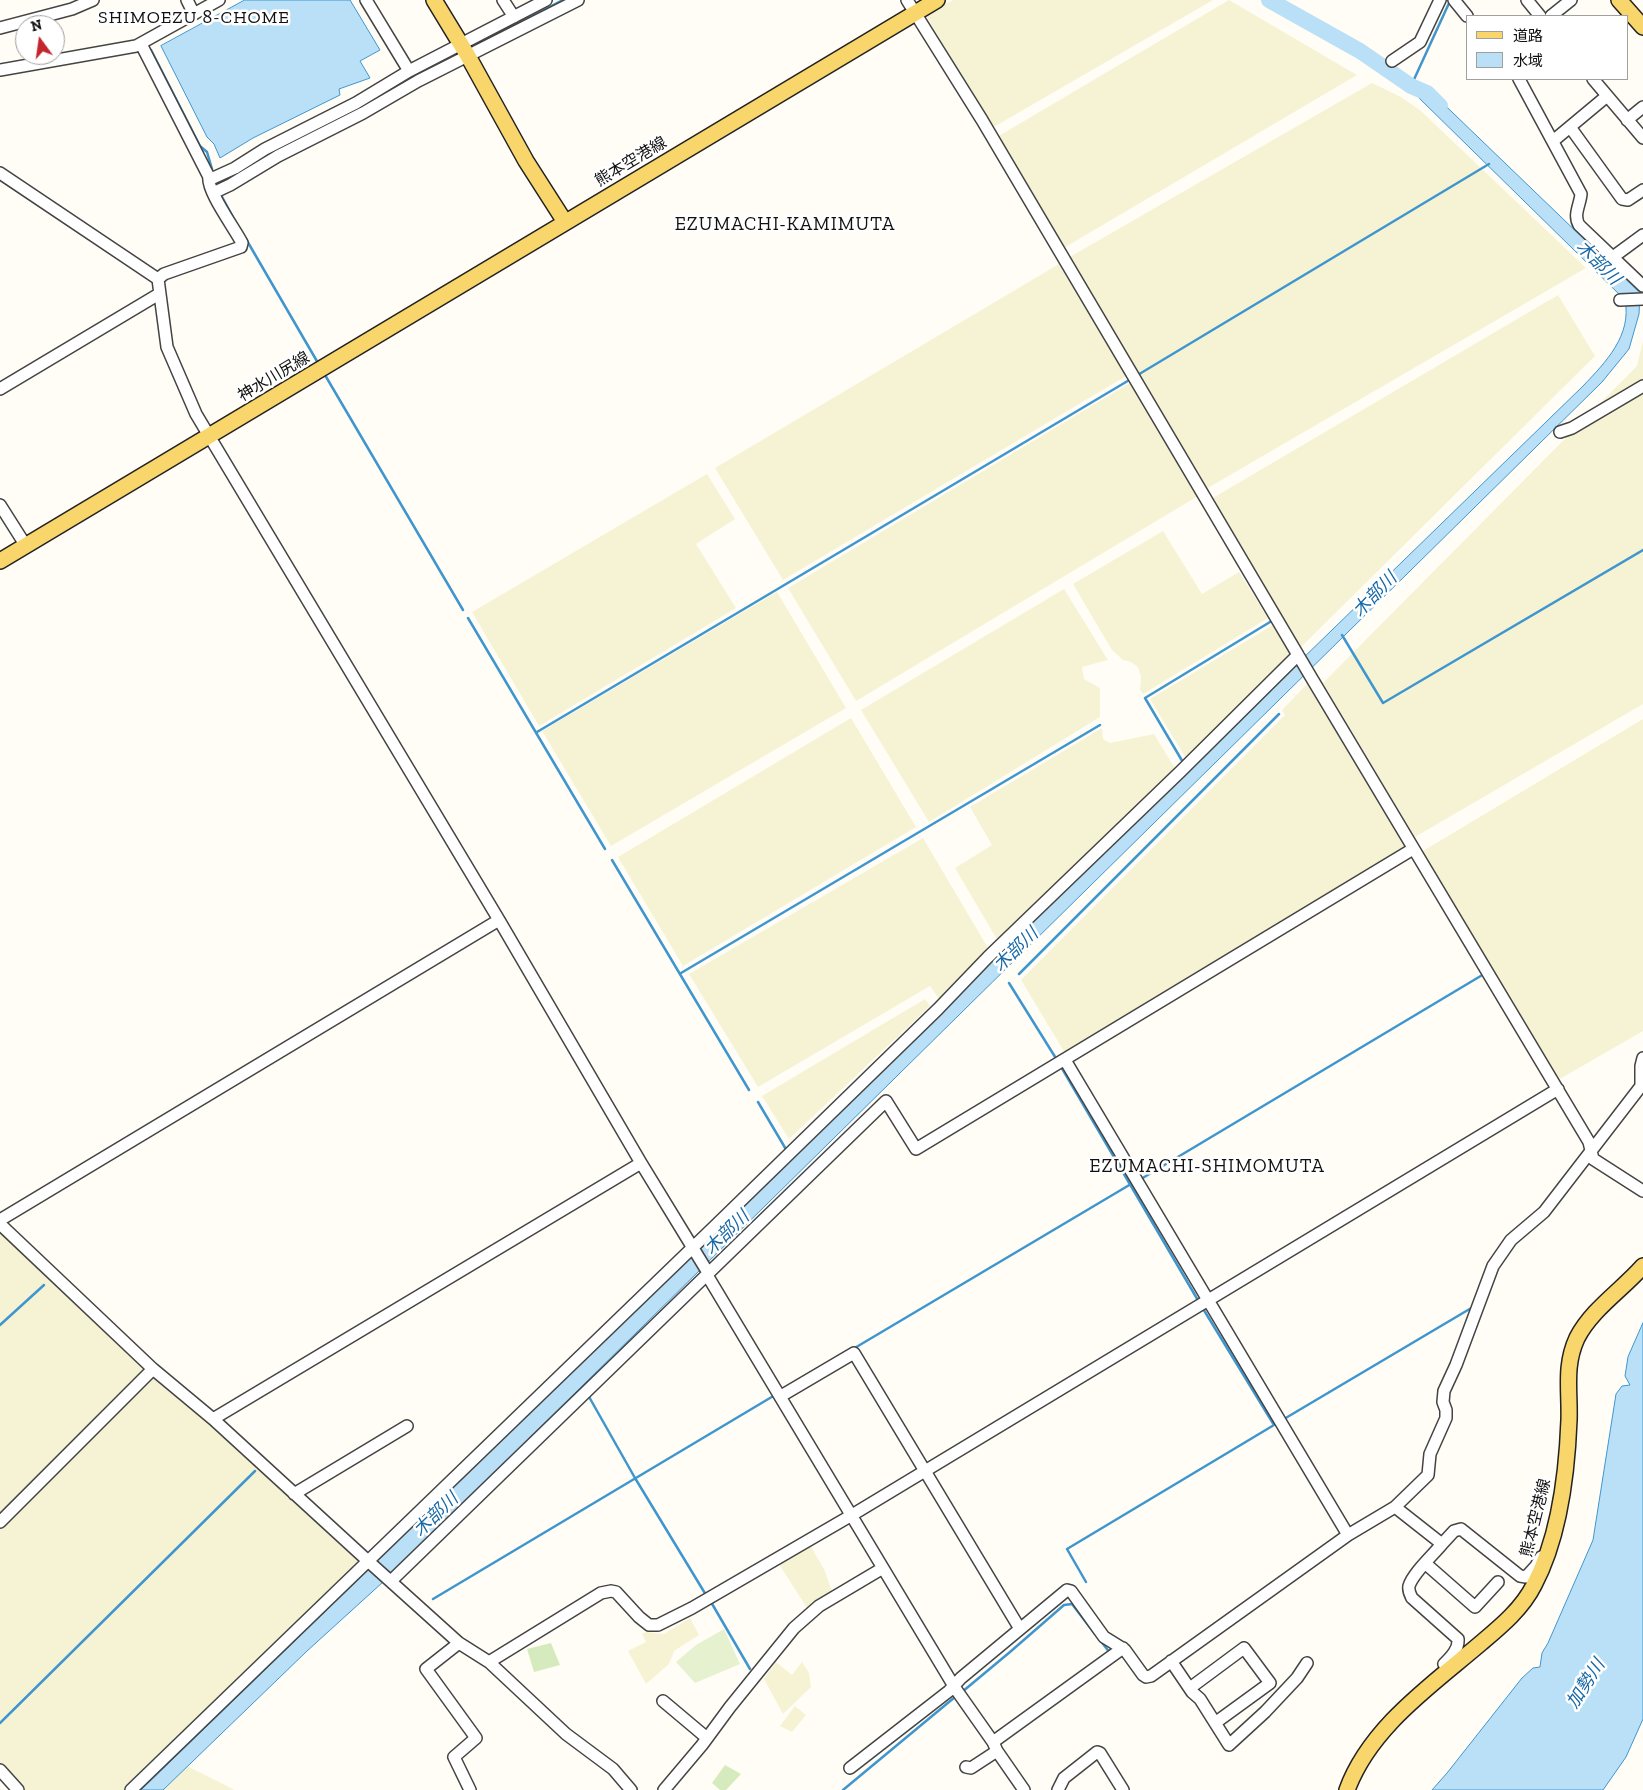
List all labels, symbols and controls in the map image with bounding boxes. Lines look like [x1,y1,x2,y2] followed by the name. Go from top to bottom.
[96,7,292,29] district label: SHIMOEZU 8-CHOME
[15,15,65,65] north arrow
[1466,15,1628,80] legend
[29,16,44,35] text: N
[1513,27,1543,45] text: 道路
[1513,52,1543,70] text: 水域
[592,133,670,191] street label: 熊本空港線
[673,214,897,236] district label: EZUMACHI-KAMIMUTA
[1571,236,1625,290] water label: 木部川
[235,348,313,406] street label: 神水川尻線
[1348,568,1402,622] water label: 木部川
[989,923,1043,977] water label: 木部川
[1087,1156,1327,1178] district label: EZUMACHI-SHIMOMUTA
[700,1206,754,1260] water label: 木部川
[1517,1477,1555,1559] street label: 熊本空港線
[409,1488,463,1542] water label: 木部川
[1562,1655,1610,1713] water label: 加勢川

